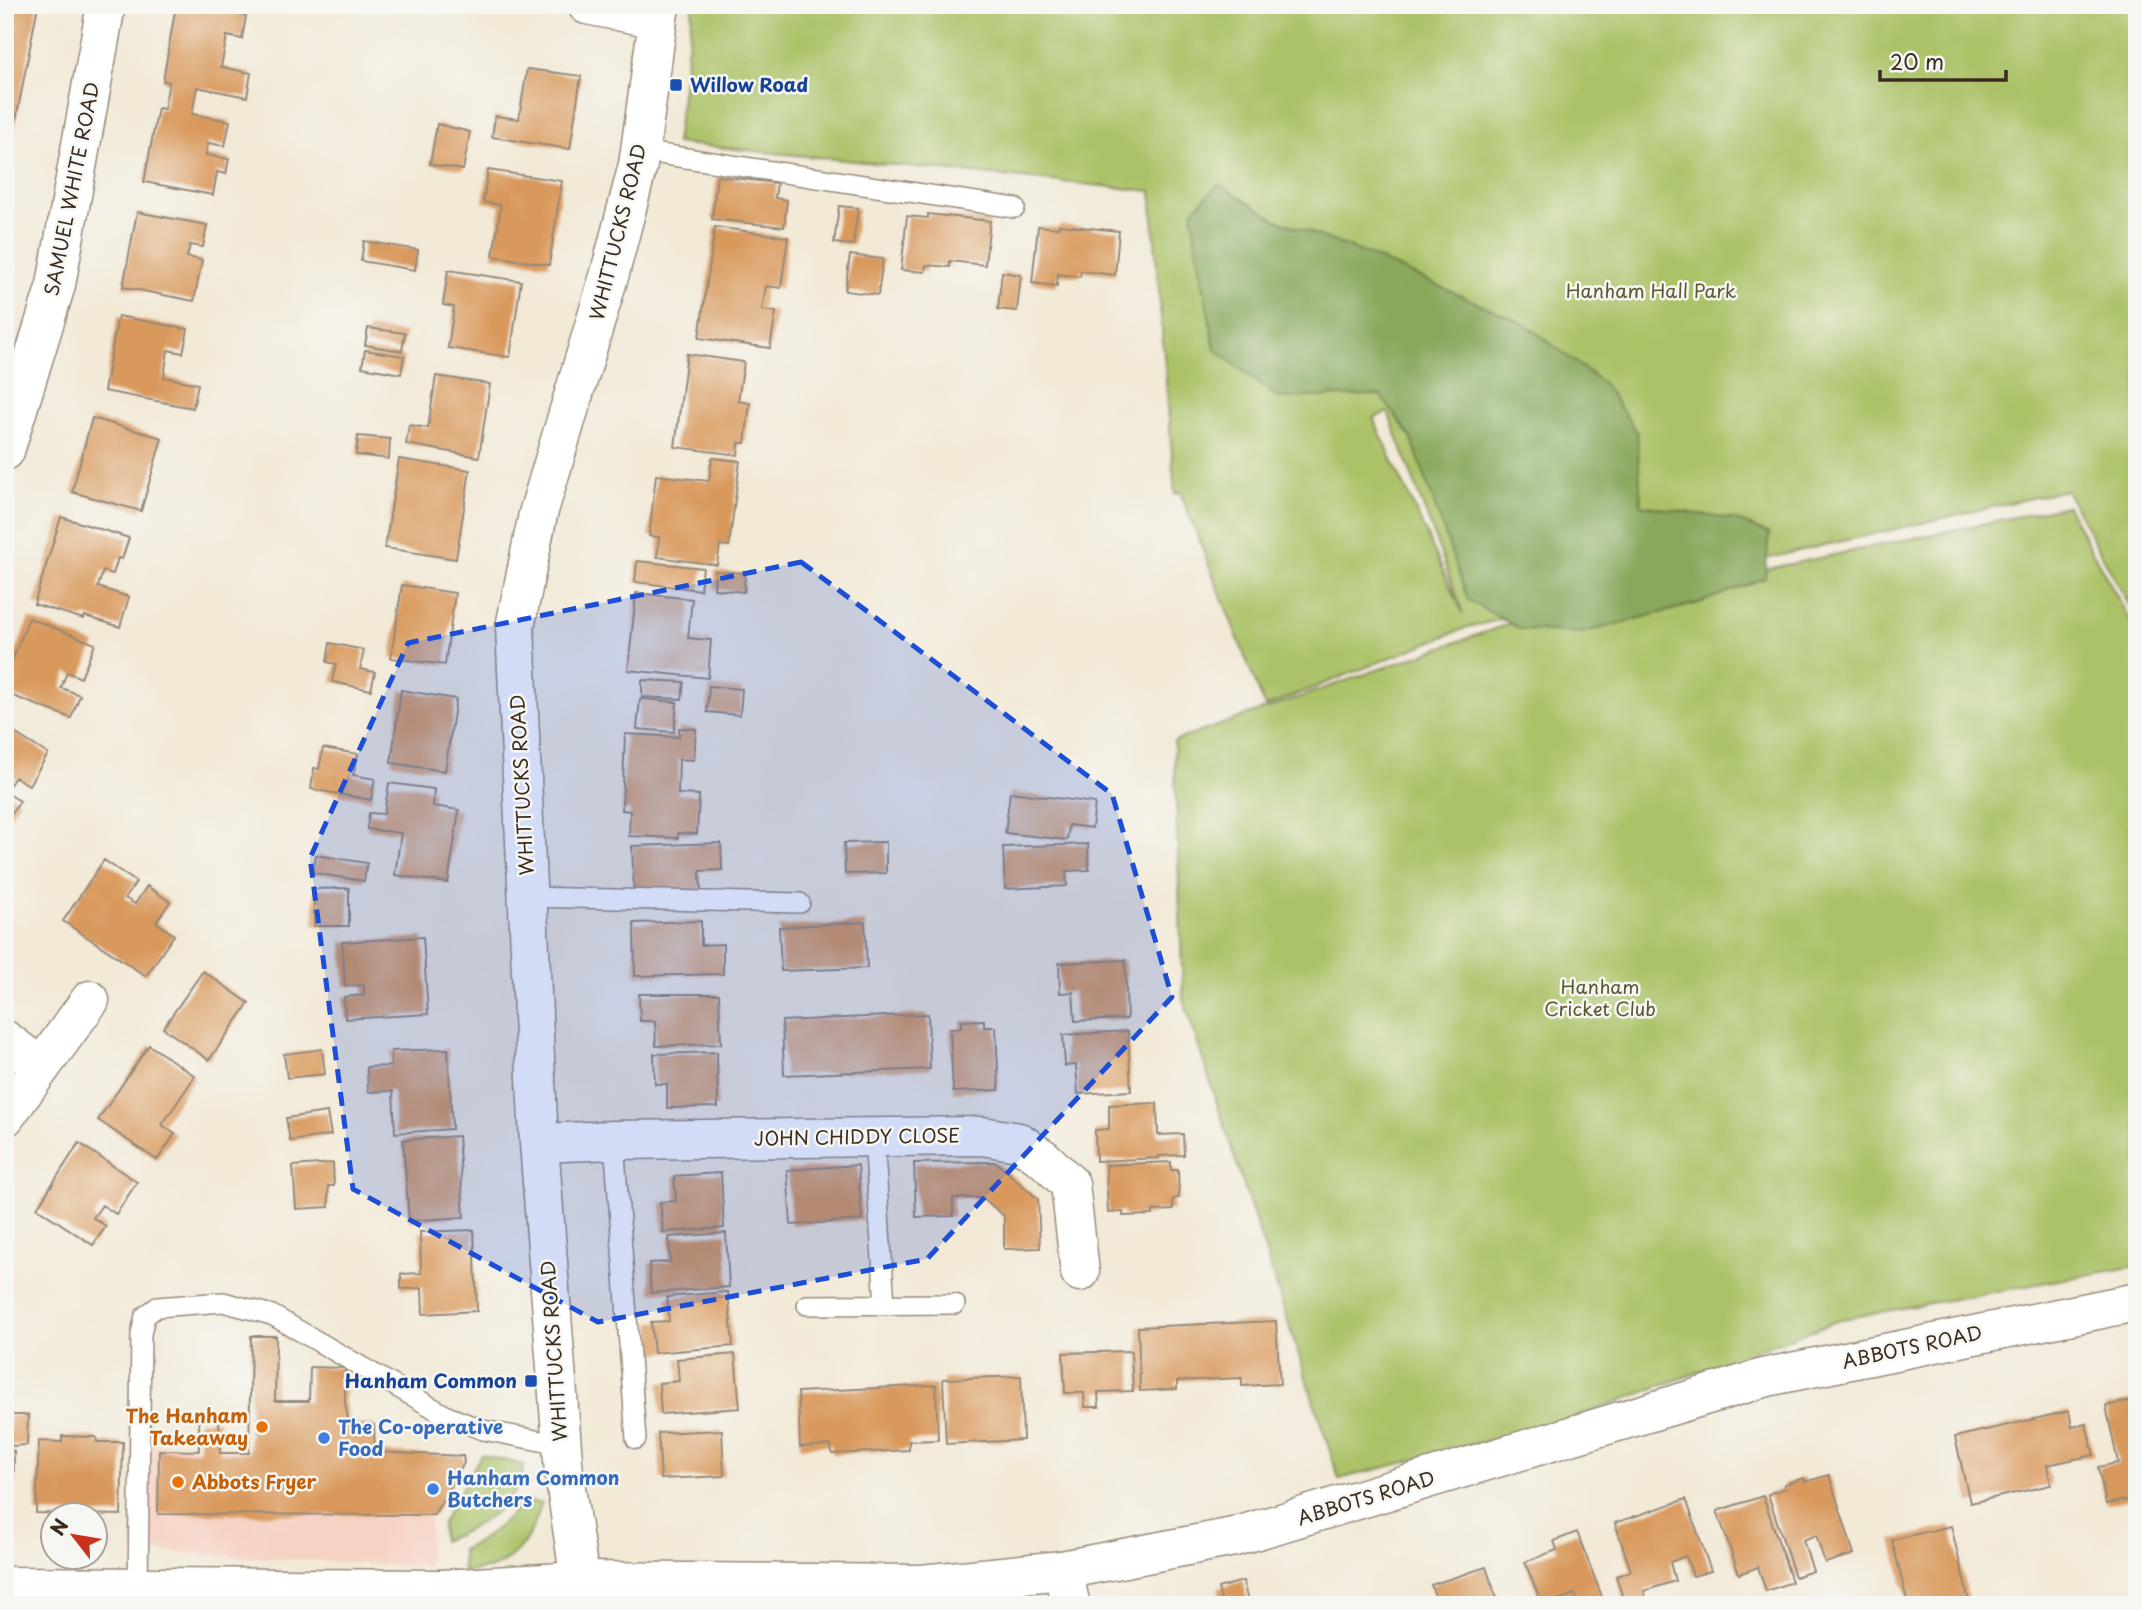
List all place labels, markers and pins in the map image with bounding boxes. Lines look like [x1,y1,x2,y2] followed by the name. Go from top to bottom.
[690,70,809,98] place label: Willow Road
[668,77,684,93] marker: Willow Road
[344,1366,517,1394] place label: Hanham Common
[523,1373,539,1389] marker: Hanham Common
[125,1401,248,1451] place label: The Hanham Takeaway
[338,1412,503,1462] place label: The Co-operative Food
[254,1419,270,1435] marker: The Hanham Takeaway
[316,1430,332,1446] marker: The Co-operative Food
[447,1463,620,1513] place label: Hanham Common Butchers
[191,1467,317,1495] place label: Abbots Fryer
[170,1474,186,1490] marker: Abbots Fryer
[425,1481,441,1497] marker: Hanham Common Butchers

